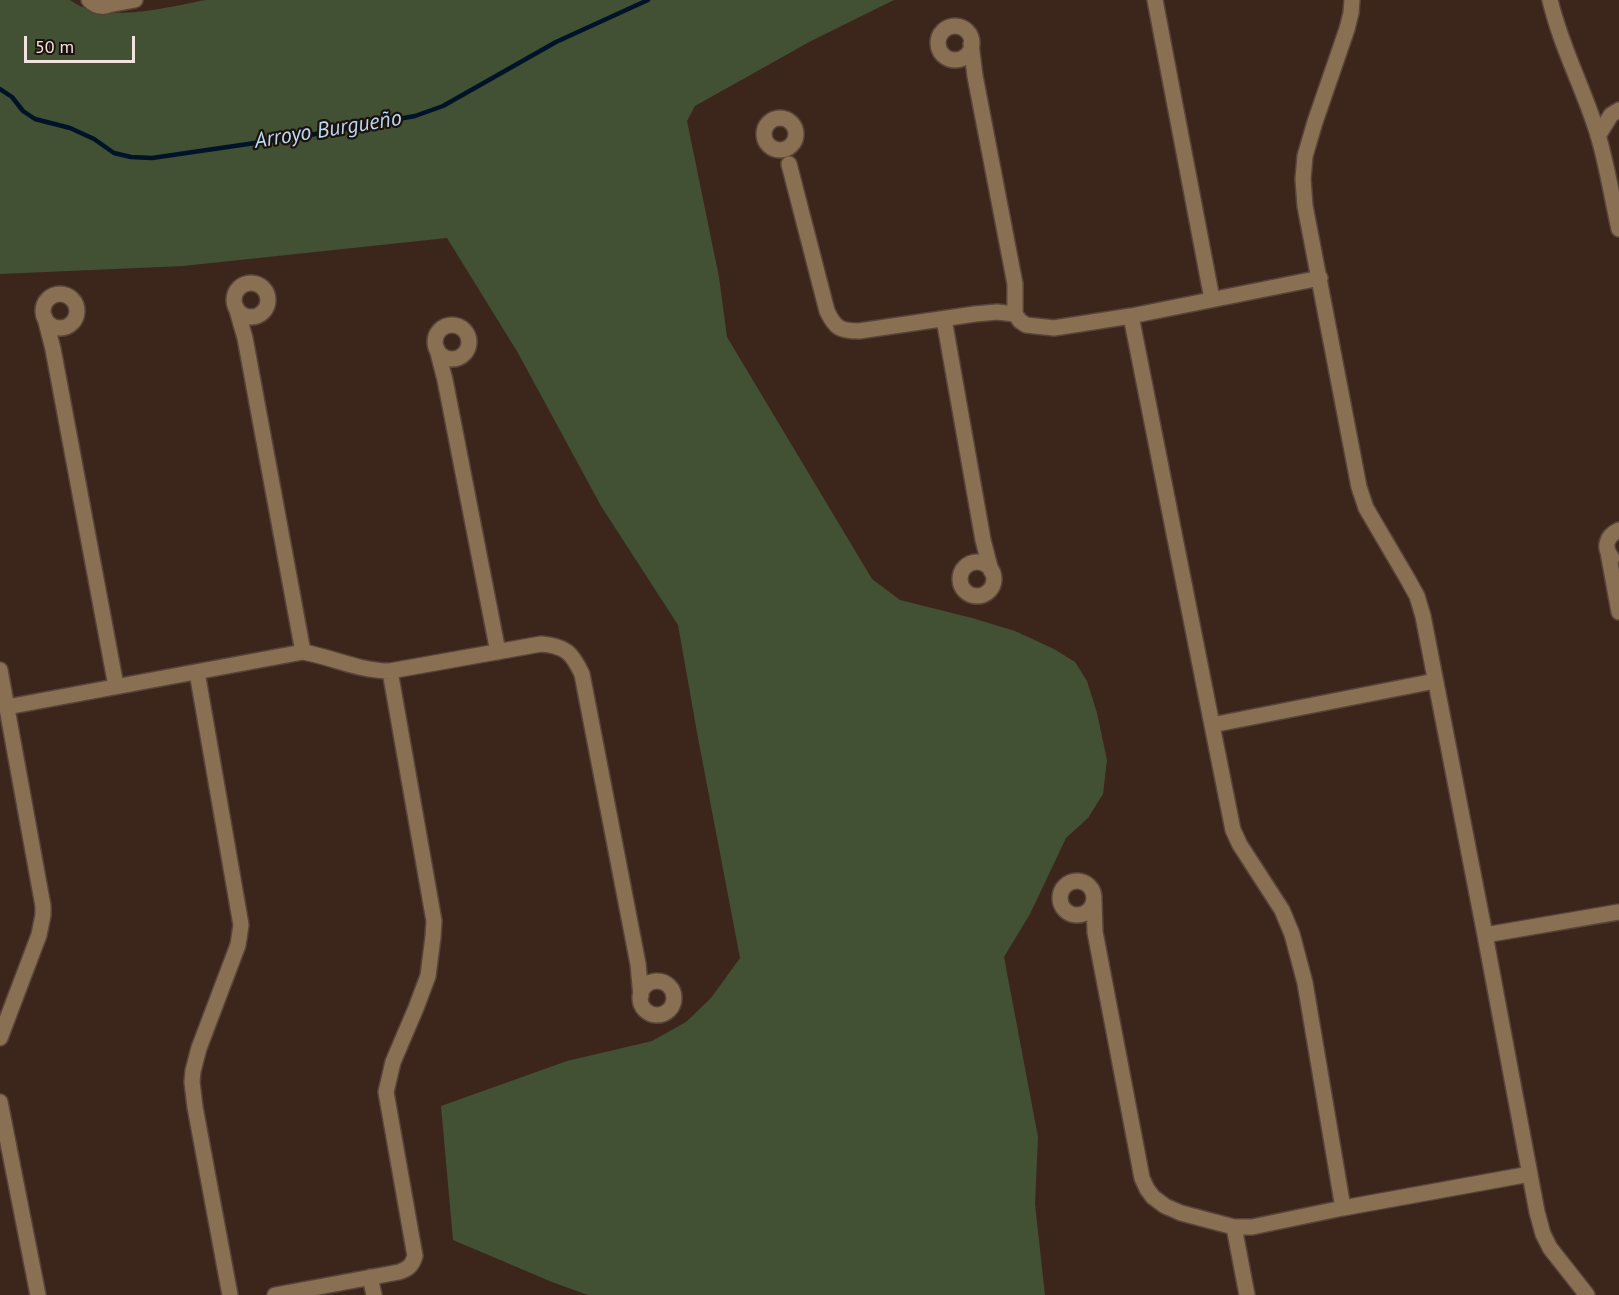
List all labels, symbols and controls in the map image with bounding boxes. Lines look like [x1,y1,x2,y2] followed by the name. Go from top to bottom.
[27,24,138,62] scale bar
[35,35,74,58] text: 50 m
[252,105,404,155] water label: Arroyo Burgueño

